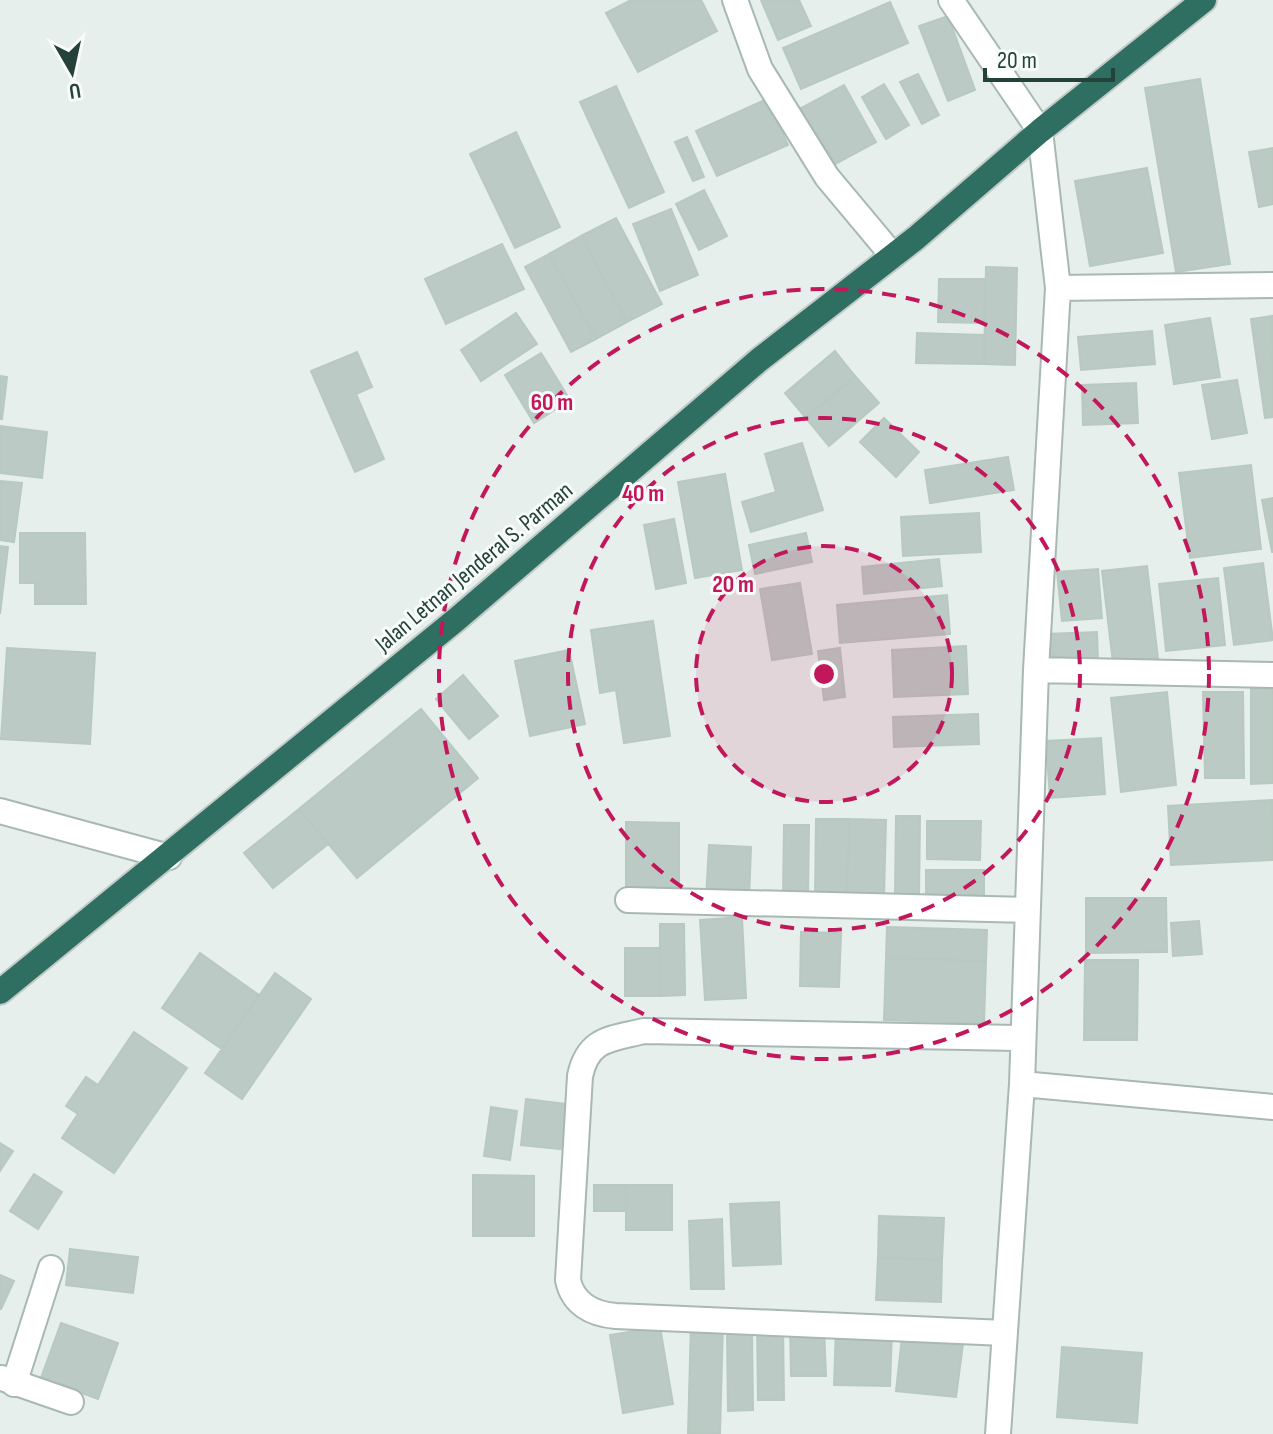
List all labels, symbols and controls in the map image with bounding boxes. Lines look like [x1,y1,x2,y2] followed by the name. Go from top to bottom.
[32,32,112,112] north arrow
[985,32,1113,82] scale bar
[997,46,1037,75] text: 20 m
[67,76,83,105] text: U
[531,388,573,417] text: 60 m
[369,476,579,659] street label: Jalan Letnan Jenderal S. Parman
[622,479,664,508] text: 40 m
[712,570,754,599] text: 20 m
[810,660,838,688] centre of rings

